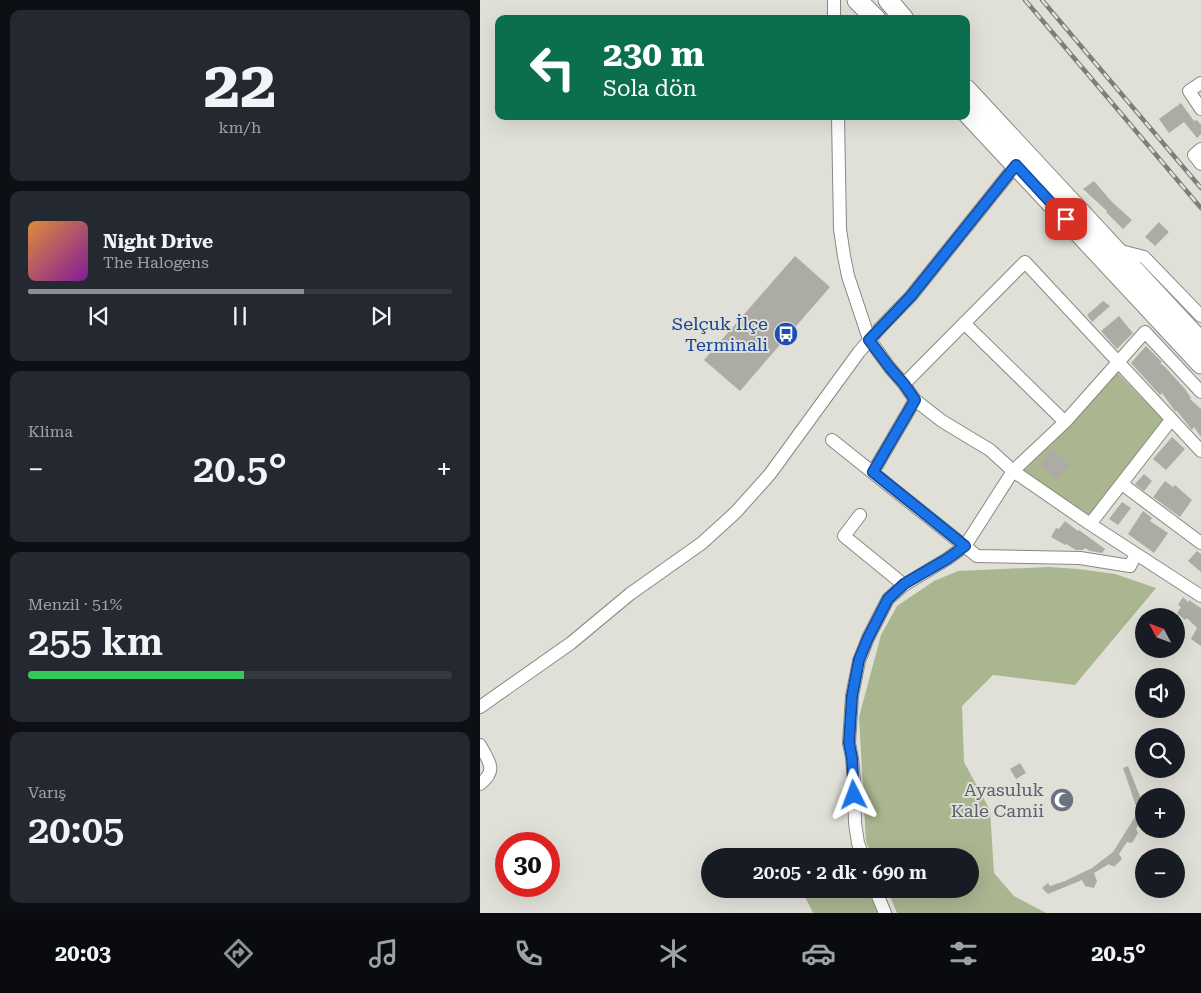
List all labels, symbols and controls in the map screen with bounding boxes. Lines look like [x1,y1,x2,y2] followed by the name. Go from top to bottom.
[603,34,704,75] text: 230 m
[520,35,585,100] icon: left
[204,47,276,123] text: 22
[603,76,697,101] text: Sola dön
[219,118,261,137] text: km/h
[1045,198,1087,240] pin
[1052,205,1080,233] icon: arrive
[103,230,213,253] text: Night Drive
[103,253,209,272] text: The Halogens
[85,302,113,330] icon: previous
[226,302,254,330] icon: pause
[367,302,395,330] icon: next
[672,313,768,355] place label: Selçuk İlçe Terminali
[773,321,799,347] bus stop icon: Selçuk İlçe Terminali
[28,422,73,441] text: Klima
[193,447,287,491] text: 20.5°
[28,453,44,486] text: −
[436,453,452,486] text: +
[28,595,122,614] text: Menzil · 51%
[1135,608,1185,658] north arrow
[1135,608,1185,898] map controls
[28,620,163,664] text: 255 km
[1135,668,1185,718] button: sound
[1135,728,1185,778] button: search
[827,768,879,820] position arrow
[951,779,1044,821] place label: Ayasuluk Kale Camii
[28,783,66,802] text: Varış
[1049,787,1075,813] mosque icon: Ayasuluk Kale Camii
[1135,788,1185,838] button: +
[28,808,124,852] text: 20:05
[495,832,560,897] speed limit sign: 30
[1135,848,1185,898] button: −
[753,861,927,884] text: 20:05 · 2 dk · 690 m
[221,936,256,971] icon: directions
[366,936,401,971] icon: music
[511,936,546,971] icon: phone
[656,936,691,971] icon: climate
[801,936,836,971] icon: car
[946,936,981,971] icon: filters
[55,941,111,966] text: 20:03
[1091,941,1146,966] text: 20.5°

